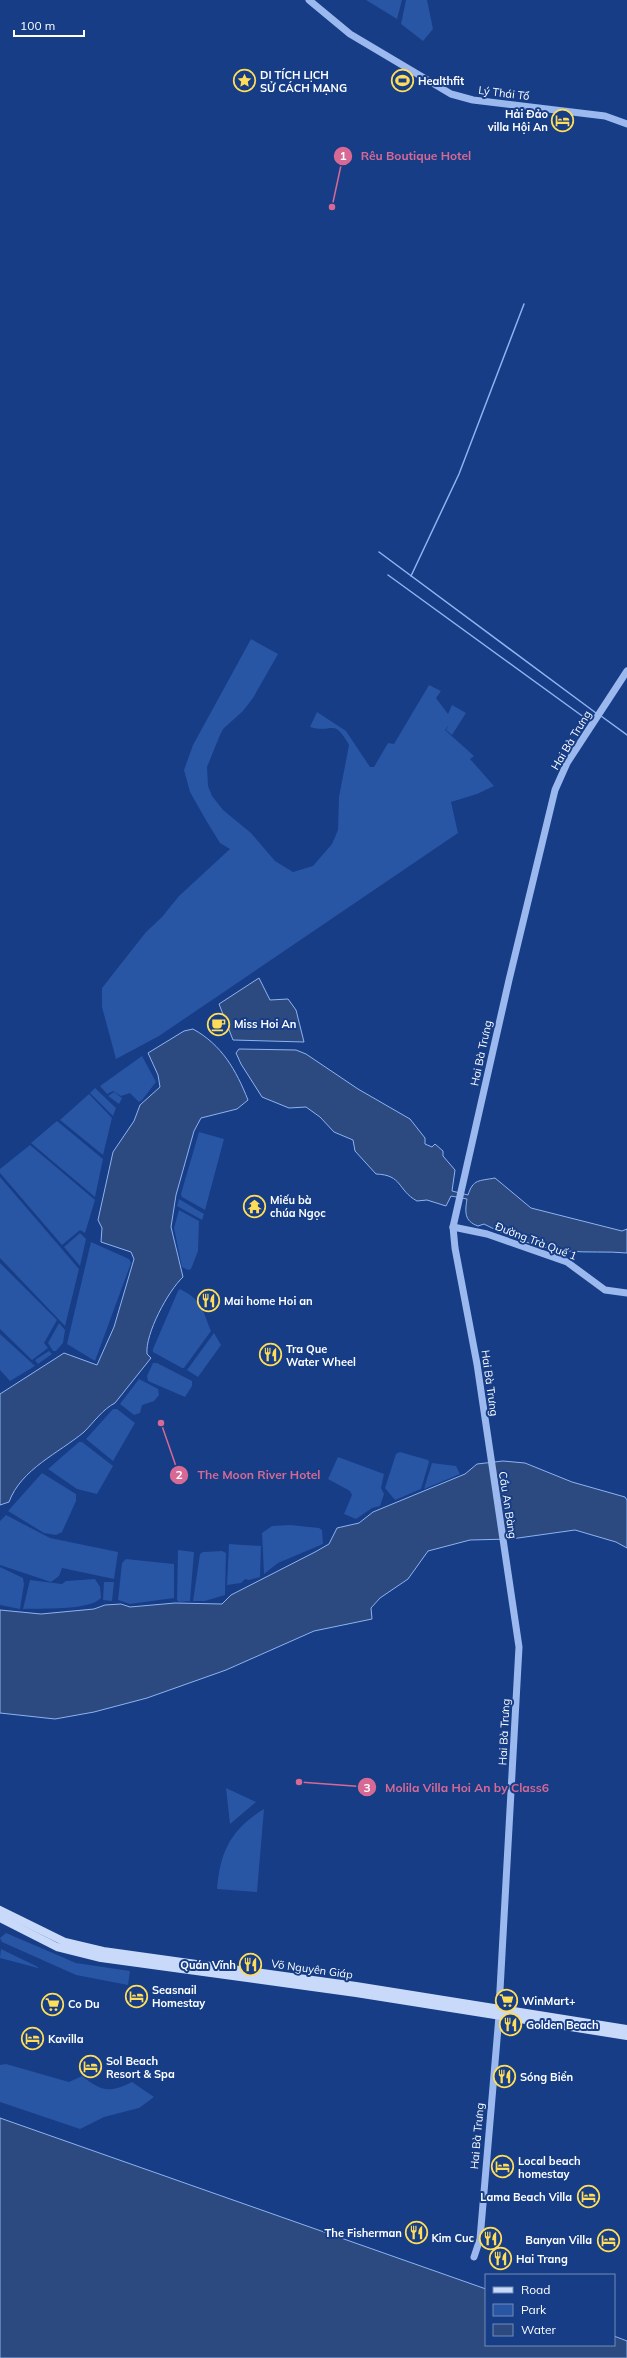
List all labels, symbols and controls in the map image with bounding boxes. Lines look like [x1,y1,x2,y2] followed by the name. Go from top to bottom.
[14,12,84,38] scale bar
[20,18,55,33] text: 100 m
[231,68,257,94] place icon: DI TÍCH LỊCH SỬ CÁCH MẠNG
[260,68,347,95] place label: DI TÍCH LỊCH SỬ CÁCH MẠNG
[390,68,416,94] sports icon: Healthfit
[418,74,464,88] place label: Healthfit
[478,83,530,103] street label: Lý Thái Tổ
[487,107,548,134] place label: Hải Đảo villa Hội An
[550,107,576,133] hotel icon: Hải Đảo villa Hội An
[333,144,480,168] callout: Rêu Boutique Hotel
[339,148,347,163] text: 1
[361,148,471,163] text: Rêu Boutique Hotel
[548,708,594,772] street label: Hai Bà Trưng
[206,1011,232,1037] cafe icon: Miss Hoi An
[234,1017,296,1031] place label: Miss Hoi An
[467,1019,495,1087] street label: Hai Bà Trưng
[242,1193,268,1219] temple icon: Miếu bà chúa Ngọc
[270,1193,326,1220] place label: Miếu bà chúa Ngọc
[493,1219,579,1263] street label: Đường Trà Quế 1
[195,1288,221,1314] restaurant icon: Mai home Hoi an
[224,1294,313,1308] place label: Mai home Hoi an
[257,1342,283,1368] restaurant icon: Tra Que Water Wheel
[286,1342,356,1369] place label: Tra Que Water Wheel
[478,1349,502,1417] street label: Hai Bà Trưng
[169,1463,328,1487] callout: The Moon River Hotel
[175,1467,183,1482] text: 2
[198,1467,320,1482] text: The Moon River Hotel
[496,1470,520,1540] street label: Cầu An Bàng
[495,1698,513,1766] street label: Hai Bà Trưng
[357,1775,557,1799] callout: Molila Villa Hoi An by Class6
[363,1780,371,1795] text: 3
[385,1780,549,1795] text: Molila Villa Hoi An by Class6
[238,1952,264,1978] restaurant icon: Quán Vĩnh
[270,1956,354,1982] street label: Võ Nguyên Giáp
[180,1958,236,1972] place label: Quán Vĩnh
[124,1983,150,2009] hotel icon: Seasnail Homestay
[152,1983,205,2010] place label: Seasnail Homestay
[493,1988,519,2014] supermarket icon: WinMart+
[39,1991,65,2017] supermarket icon: Co Du
[522,1994,576,2008] place label: WinMart+
[68,1997,100,2011] place label: Co Du
[497,2012,523,2038] restaurant icon: Golden Beach
[526,2018,599,2032] place label: Golden Beach
[19,2026,45,2052] hotel icon: Kavilla
[48,2032,84,2046] place label: Kavilla
[77,2054,103,2080] hotel icon: Sol Beach Resort & Spa
[106,2054,175,2081] place label: Sol Beach Resort & Spa
[491,2064,517,2090] restaurant icon: Sóng Biển
[520,2070,573,2084] place label: Sóng Biển
[467,2102,487,2170] street label: Hai Bà Trưng
[490,2154,516,2180] hotel icon: Local beach homestay
[518,2154,581,2181] place label: Local beach homestay
[575,2184,601,2210] hotel icon: Lama Beach Villa
[480,2190,572,2204] place label: Lama Beach Villa
[404,2220,430,2246] restaurant icon: The Fisherman
[477,2225,503,2251] restaurant icon: Kim Cuc
[325,2226,402,2240] place label: The Fisherman
[595,2227,621,2253] hotel icon: Banyan Villa
[431,2231,474,2245] place label: Kim Cuc
[525,2233,592,2247] place label: Banyan Villa
[487,2246,513,2272] restaurant icon: Hai Trang
[516,2252,568,2266] place label: Hai Trang
[485,2274,615,2346] legend
[521,2282,550,2297] text: Road
[521,2302,547,2317] text: Park
[521,2322,557,2337] text: Water

